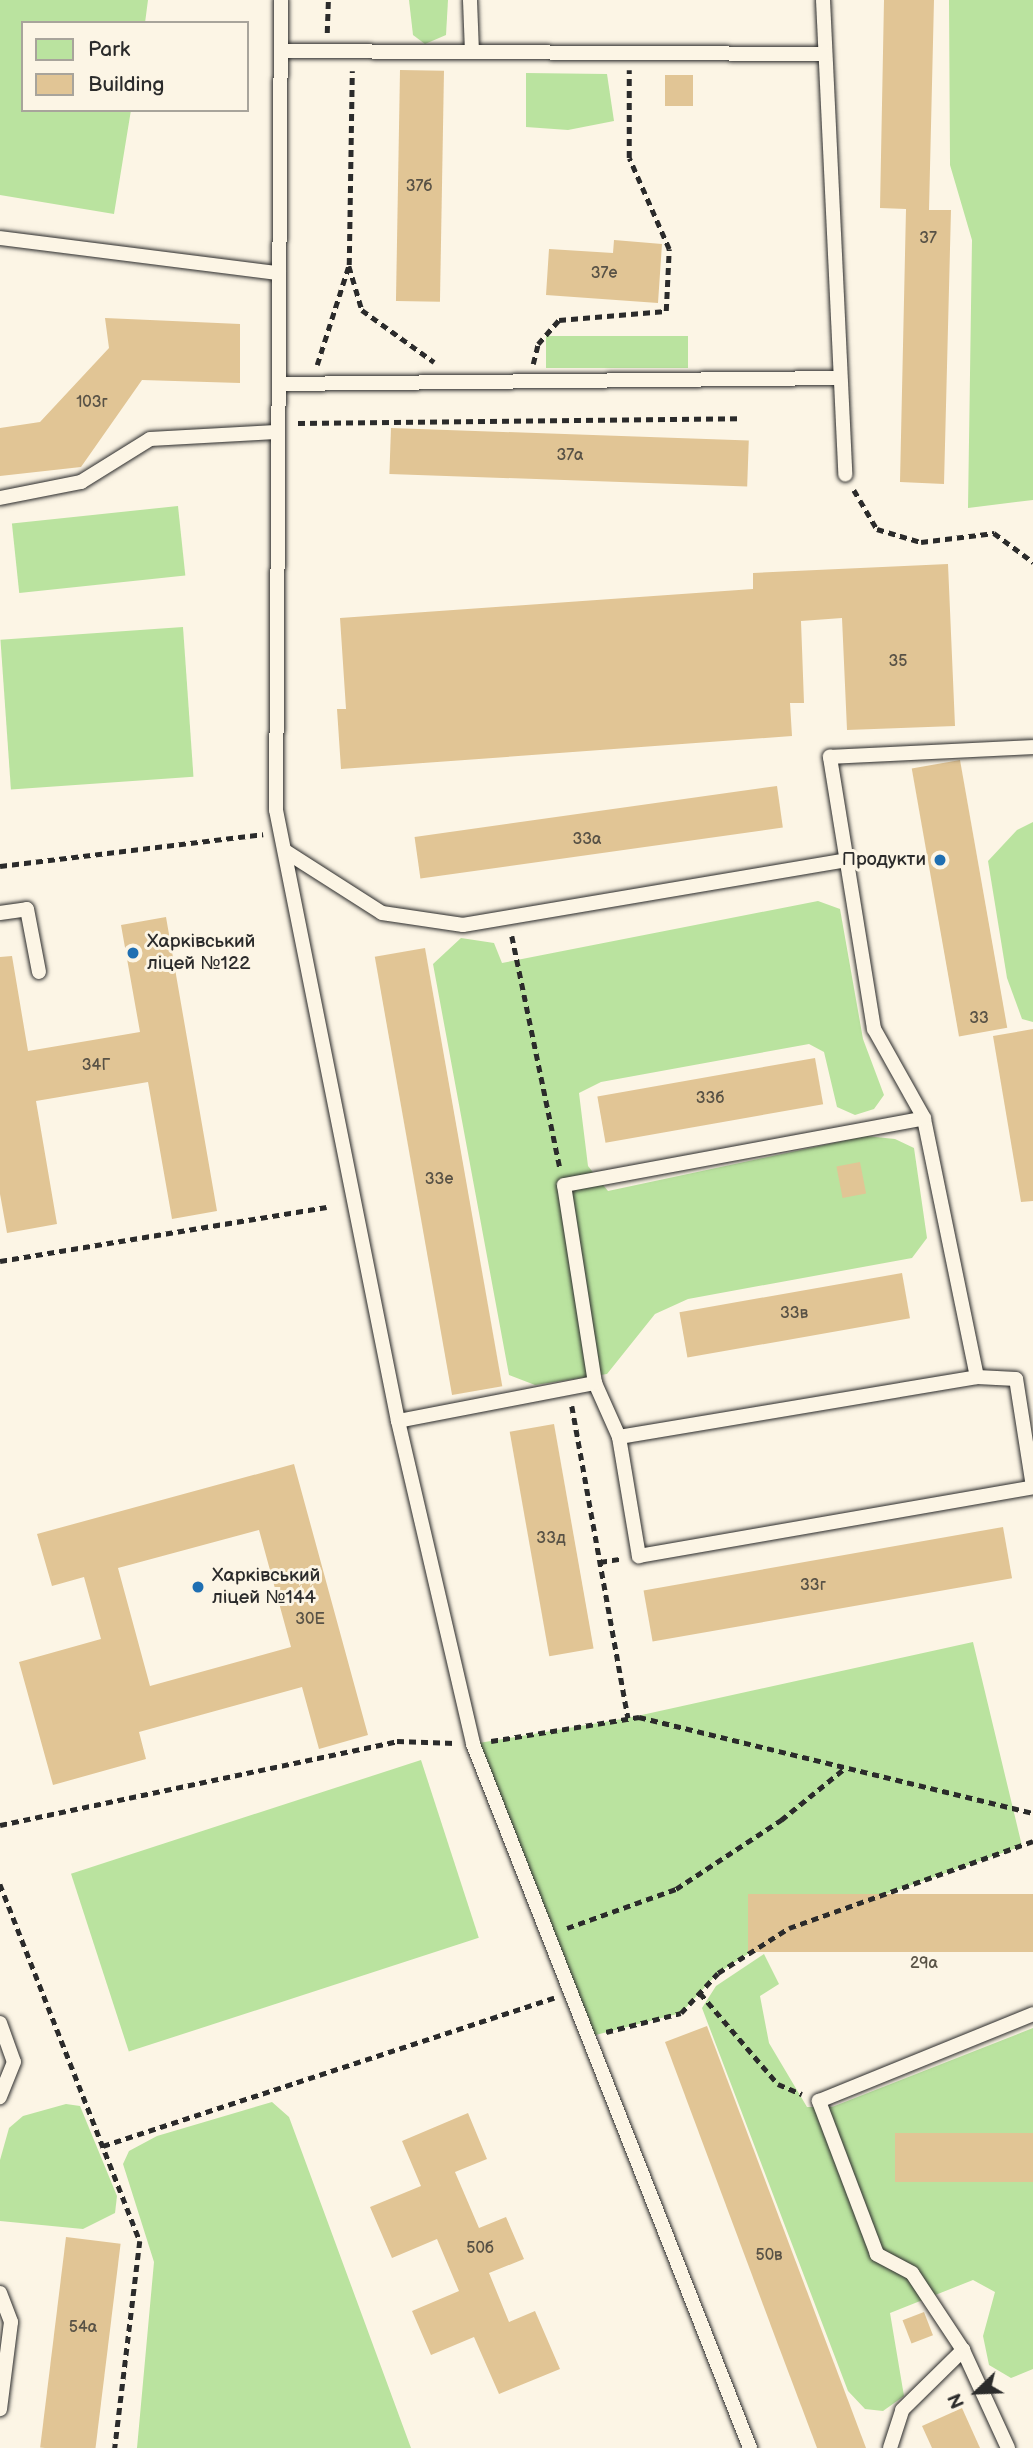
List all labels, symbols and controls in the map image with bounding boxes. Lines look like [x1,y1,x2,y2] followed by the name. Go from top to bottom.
[21,21,248,112] legend
[88,37,130,62] text: Park
[88,72,164,97] text: Building
[406,177,432,197] house number: 37б
[919,229,937,249] house number: 37
[591,264,617,284] house number: 37е
[76,393,108,413] house number: 103г
[556,446,584,466] house number: 37а
[888,652,908,672] house number: 35
[572,830,602,850] house number: 33а
[842,849,926,871] place label: Продукти
[932,852,948,868] marker: Продукти
[147,931,255,975] place label: Харківський ліцей №122
[125,945,141,961] marker: Харківський ліцей №122
[969,1009,989,1029] house number: 33
[82,1056,110,1076] house number: 34Г
[696,1089,724,1109] house number: 33б
[425,1170,453,1190] house number: 33е
[780,1304,808,1324] house number: 33в
[536,1529,566,1549] house number: 33д
[212,1565,320,1609] place label: Харківський ліцей №144
[800,1576,826,1596] house number: 33г
[190,1579,206,1595] marker: Харківський ліцей №144
[295,1610,325,1630] house number: 30Е
[910,1954,938,1974] house number: 29а
[466,2239,494,2259] house number: 50б
[756,2246,782,2266] house number: 50в
[69,2318,97,2338] house number: 54а
[942,2357,1012,2427] north arrow
[944,2389,971,2411] text: N

